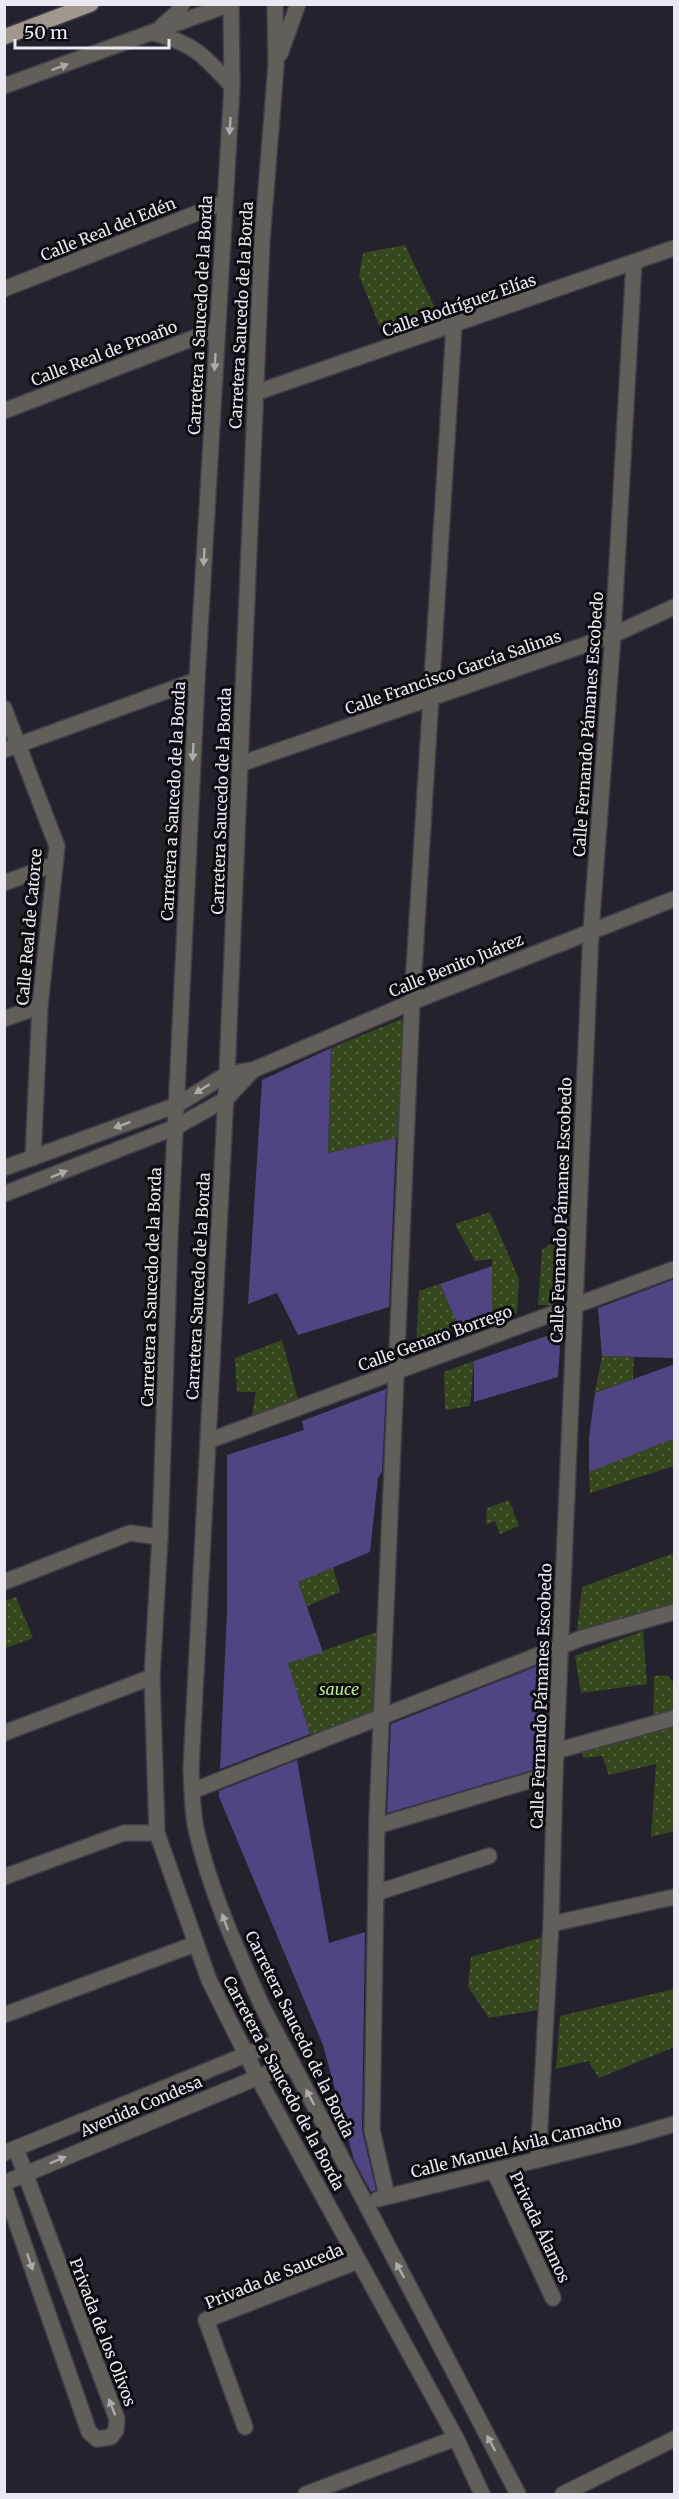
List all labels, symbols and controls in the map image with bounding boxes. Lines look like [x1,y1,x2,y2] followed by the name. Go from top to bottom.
[15,12,170,50] scale bar
[24,21,68,44] text: 50 m
[51,61,69,71] one-way arrow
[225,116,235,135] one-way arrow
[38,193,179,265] street label: Calle Real del Edén
[184,194,216,435] street label: Carretera a Saucedo de la Borda
[225,200,257,429] street label: Carretera Saucedo de la Borda
[379,269,539,341] street label: Calle Rodríguez Elías
[28,316,180,390] street label: Calle Real de Proaño
[210,353,220,372] one-way arrow
[199,548,208,567] one-way arrow
[569,591,607,857] street label: Calle Fernando Pámanes Escobedo
[342,626,564,718] street label: Calle Francisco García Salinas
[157,680,189,921] street label: Carretera a Saucedo de la Borda
[207,687,235,915] street label: Carretera Saucedo de la Borda
[189,742,198,761] one-way arrow
[12,848,46,1006] street label: Calle Real de Catorce
[386,929,526,1001] street label: Calle Benito Juárez
[546,1077,576,1343] street label: Calle Fernando Pámanes Escobedo
[194,1084,210,1095] one-way arrow
[113,1121,131,1130] one-way arrow
[137,1166,165,1407] street label: Carretera a Saucedo de la Borda
[51,1169,69,1179] one-way arrow
[182,1171,214,1400] street label: Carretera Saucedo de la Borda
[355,1301,515,1375] street label: Calle Genaro Borrego
[526,1563,556,1829] street label: Calle Fernando Pámanes Escobedo
[319,1679,359,1699] park label: sauce
[220,1913,230,1931] one-way arrow
[241,1927,359,2141] street label: Carretera Saucedo de la Borda
[219,1972,349,2194] street label: Carretera a Saucedo de la Borda
[76,2071,205,2141] street label: Avenida Condesa
[305,2089,315,2106] one-way arrow
[409,2110,623,2182] street label: Calle Manuel Ávila Camacho
[50,2156,67,2165] one-way arrow
[506,2168,575,2286] street label: Privada Álamos
[202,2239,346,2313] street label: Privada de Sauceda
[26,2254,36,2272] one-way arrow
[65,2255,141,2409] street label: Privada de los Olivos
[395,2261,405,2278] one-way arrow
[107,2398,116,2416] one-way arrow
[486,2434,496,2451] one-way arrow

